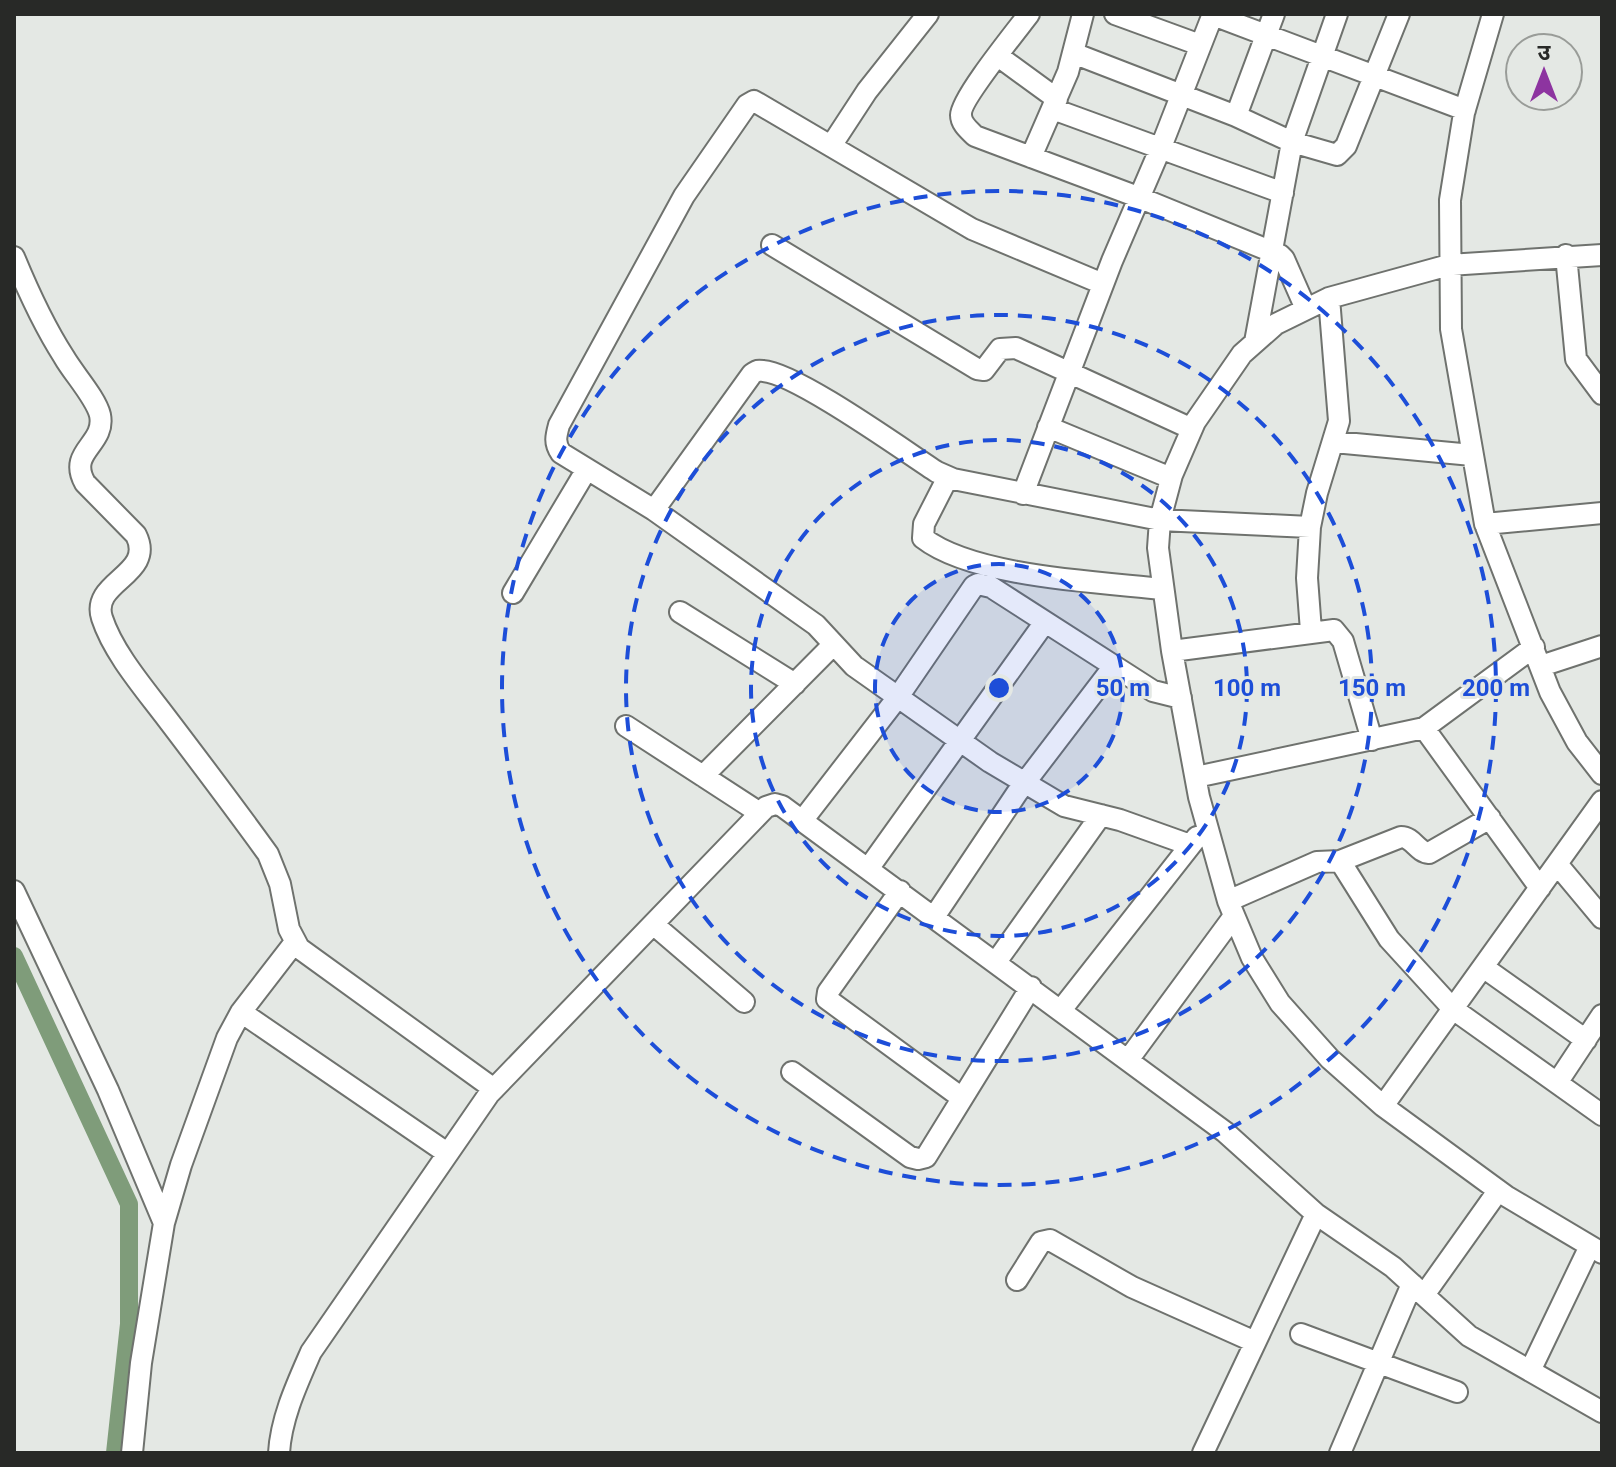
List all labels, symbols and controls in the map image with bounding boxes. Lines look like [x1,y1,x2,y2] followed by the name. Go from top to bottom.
[1504,32,1584,112] north arrow
[1538,40,1552,65] text: उ
[985,674,1013,702] centre of rings
[1096,674,1150,702] text: 50 m
[1213,674,1281,702] text: 100 m
[1338,674,1406,702] text: 150 m
[1462,674,1530,702] text: 200 m

